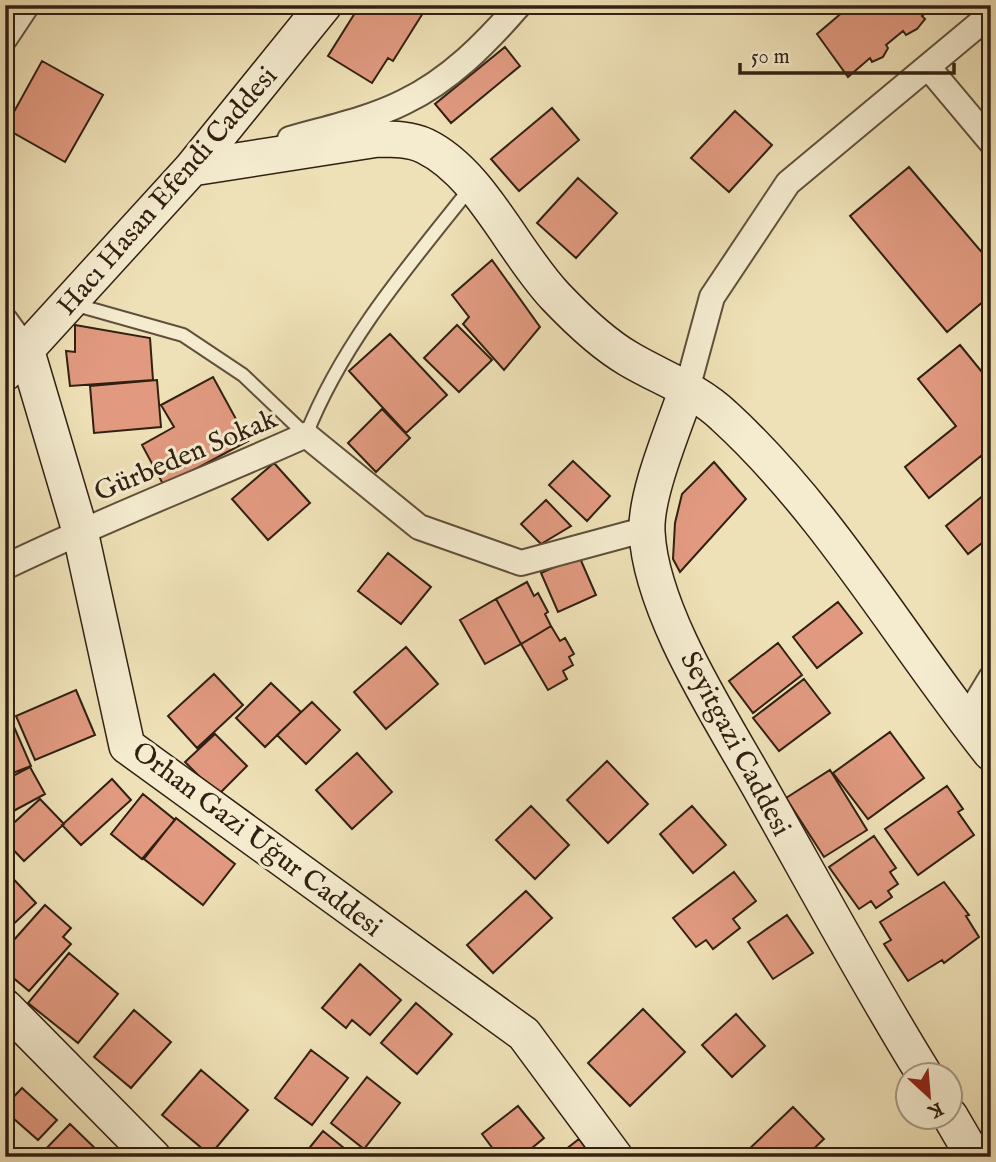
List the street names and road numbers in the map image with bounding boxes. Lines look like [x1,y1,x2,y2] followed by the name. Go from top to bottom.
[50,60,286,323] street label: Hacı Hasan Efendi Caddesi
[89,402,284,511] street label: Gürbeden Sokak
[671,646,798,842] street label: Seyitgazi Caddesi
[124,734,389,946] street label: Orhan Gazi Uğur Caddesi

